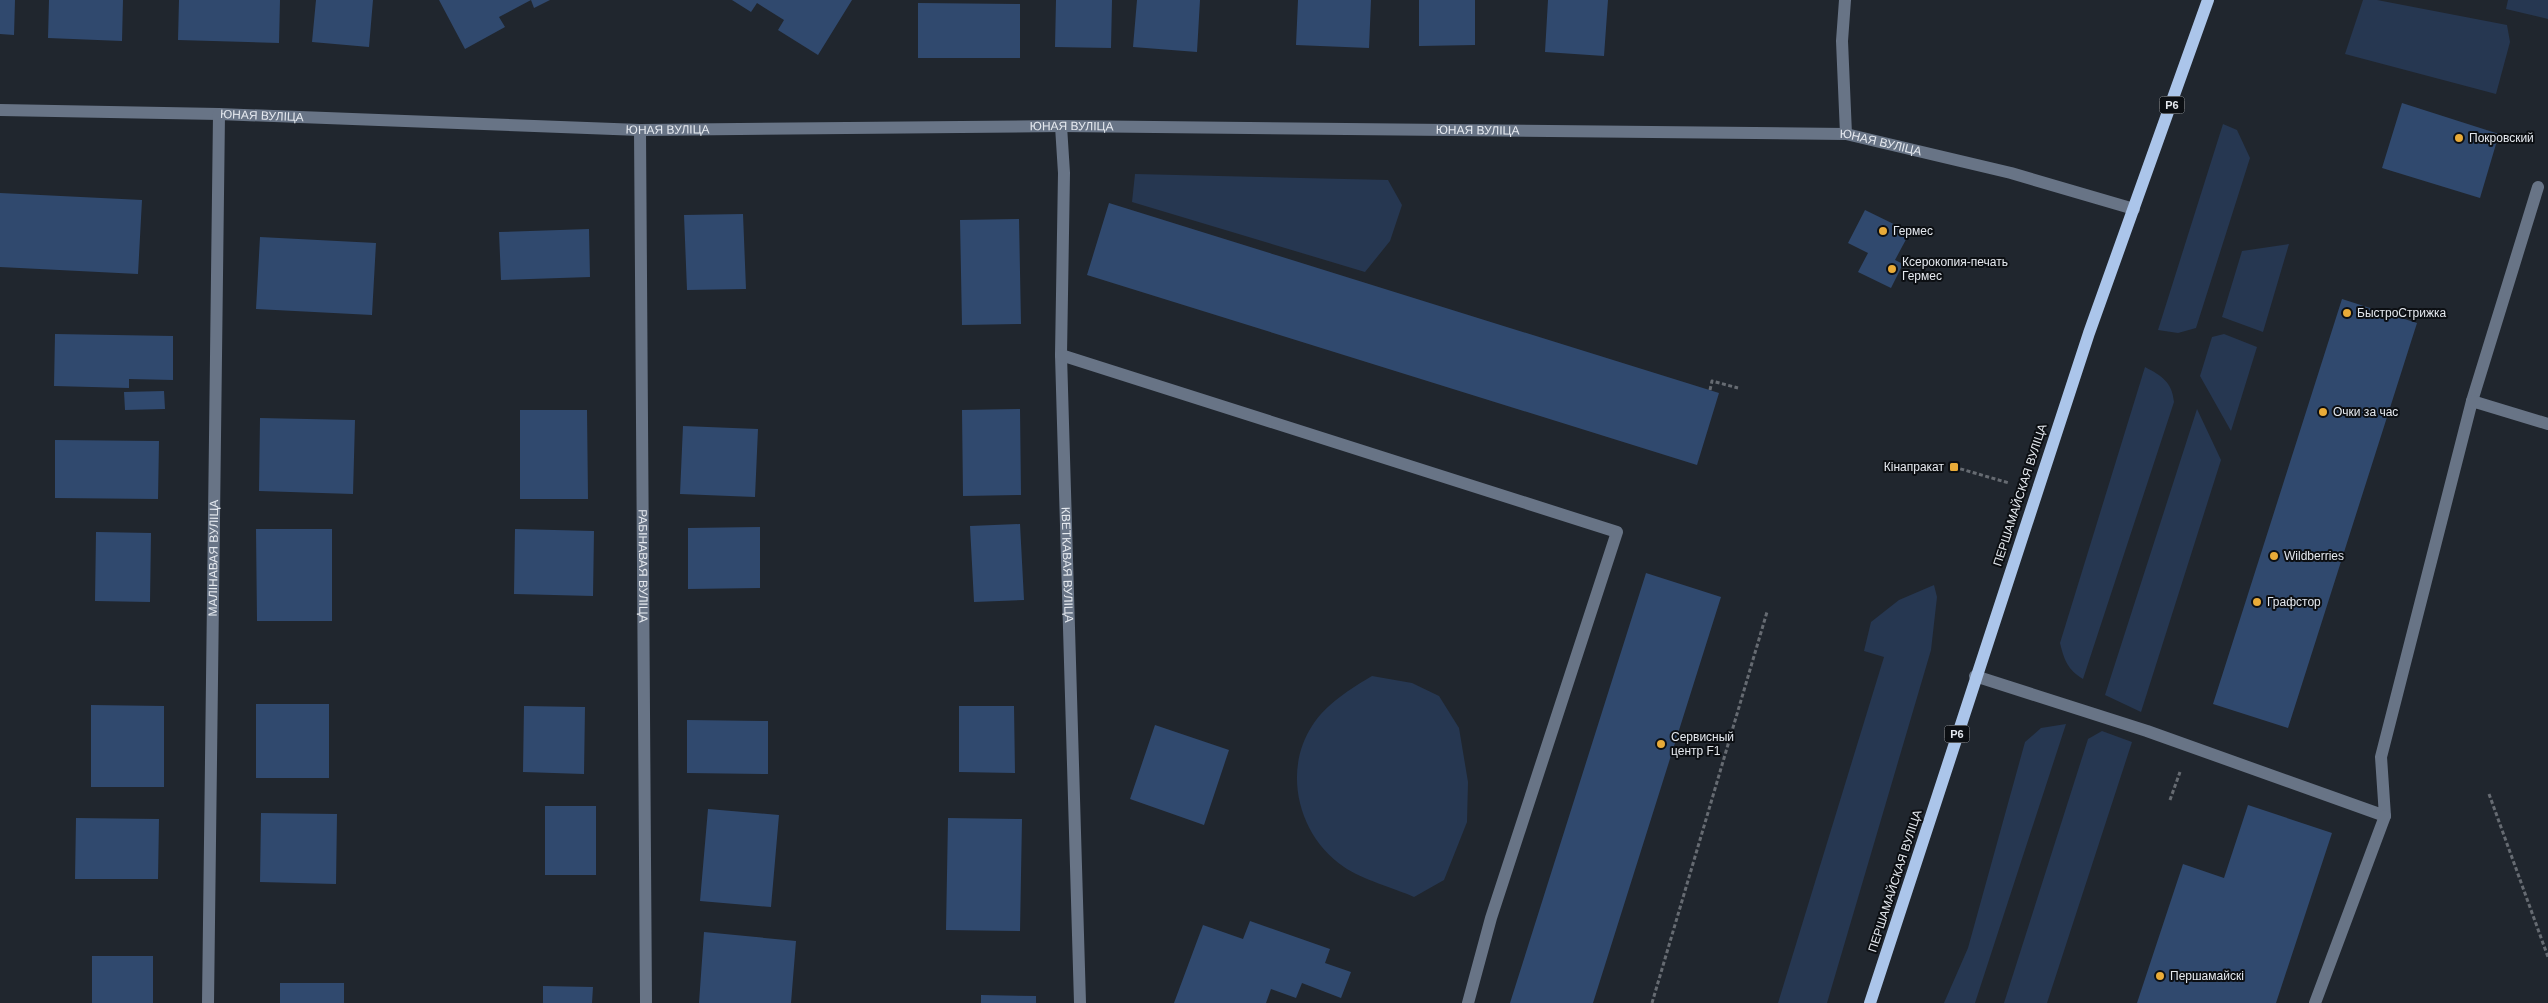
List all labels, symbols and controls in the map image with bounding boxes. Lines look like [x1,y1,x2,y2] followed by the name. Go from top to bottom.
[2160,96,2184,114] road number: Р6
[220,107,304,124] street label: ЮНАЯ ВУЛІЦА
[1030,119,1114,134] street label: ЮНАЯ ВУЛІЦА
[626,122,710,137] street label: ЮНАЯ ВУЛІЦА
[1436,123,1520,138] street label: ЮНАЯ ВУЛІЦА
[1840,127,1923,159] street label: ЮНАЯ ВУЛІЦА
[2469,131,2534,145] place label: Покровский
[2453,132,2465,144] marker: Покровский
[1893,224,1933,238] place label: Гермес
[1877,225,1889,237] marker: Гермес
[1902,255,2008,283] place label: Ксерокопия-печать Гермес
[1886,263,1898,275] marker: Ксерокопия-печать Гермес
[2357,306,2446,320] place label: БыстроСтрижка
[2341,307,2353,319] marker: БыстроСтрижка
[2333,405,2398,419] place label: Очки за час
[2317,406,2329,418] marker: Очки за час
[1989,422,2050,568] street label: ПЕРШАМАЙСКАЯ ВУЛІЦА
[1884,460,1944,474] place label: Кінапракат
[1948,461,1960,473] marker: Кінапракат
[206,500,221,617] street label: МАЛІНАВАЯ ВУЛІЦА
[1058,507,1076,623] street label: КВЕТКАВАЯ ВУЛІЦА
[636,509,650,623] street label: РАБІНАВАЯ ВУЛІЦА
[2284,549,2344,563] place label: Wildberries
[2268,550,2280,562] marker: Wildberries
[2267,595,2321,609] place label: Графстор
[2251,596,2263,608] marker: Графстор
[1944,726,1970,742] road number: Р6
[1671,730,1734,758] place label: Сервисный центр F1
[1655,738,1667,750] marker: Сервисный центр F1
[1864,808,1925,954] street label: ПЕРШАМАЙСКАЯ ВУЛІЦА
[2170,969,2244,983] place label: Першамайскі
[2154,970,2166,982] marker: Першамайскі

